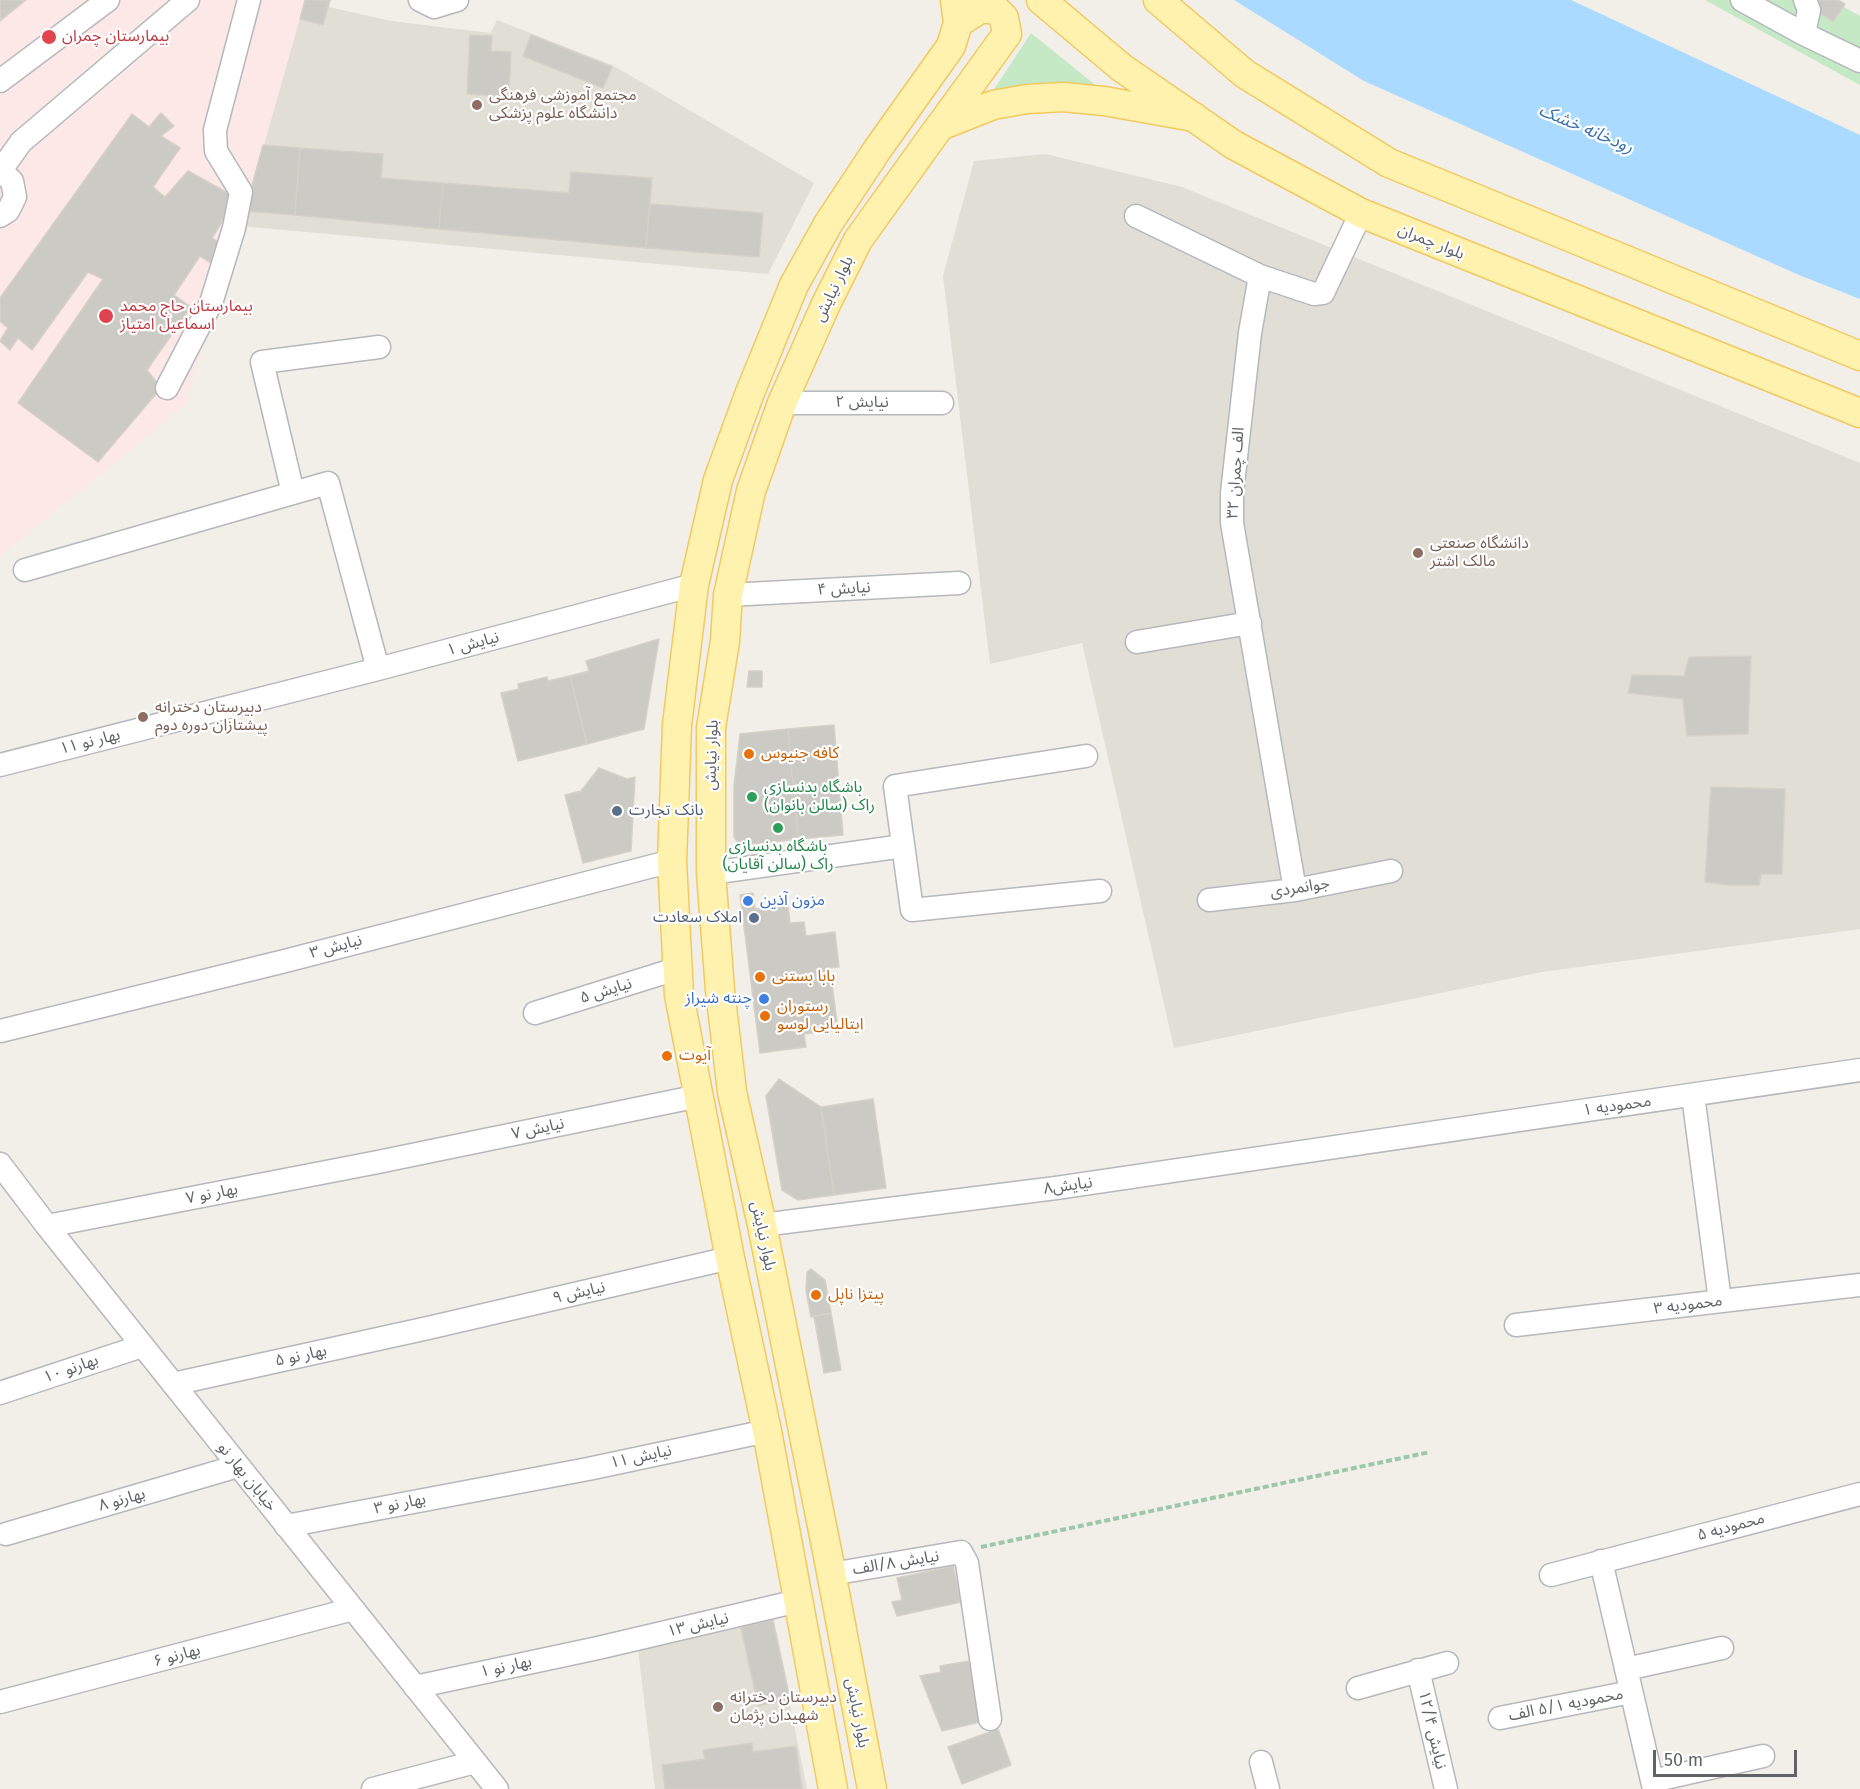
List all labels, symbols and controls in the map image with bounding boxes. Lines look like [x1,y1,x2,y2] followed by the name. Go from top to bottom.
[62,27,169,47] place label: بیمارستان چمران
[40,28,58,46] marker: بیمارستان چمران
[489,86,637,124] place label: مجتمع آموزشی فرهنگی دانشگاه علوم پزشکی
[470,98,484,112] marker: مجتمع آموزشی فرهنگی دانشگاه علوم پزشکی
[1535,99,1637,159] water label: رودخانه خشک
[1395,220,1467,264] street label: بلوار چمران
[810,253,858,325] street label: بلوار نیایش
[120,297,253,335] place label: بیمارستان حاج محمد اسماعیل امتیاز
[97,307,115,325] marker: بیمارستان حاج محمد اسماعیل امتیاز
[835,393,889,413] street label: نیایش ۲
[1223,427,1249,519] street label: ۳۲ الف چمران
[1430,534,1529,572] place label: دانشگاه صنعتی مالک اشتر
[1411,546,1425,560] marker: دانشگاه صنعتی مالک اشتر
[817,578,871,600] street label: نیایش ۴
[445,628,501,660] street label: نیایش ۱
[155,698,268,736] place label: دبیرستان دخترانه پیشتازان دوره دوم
[136,710,150,724] marker: دبیرستان دخترانه پیشتازان دوره دوم
[701,719,723,791] street label: بلوار نیایش
[58,725,122,759] street label: ۱۱ بهار نو
[761,744,839,764] place label: کافه جنیوس
[742,747,756,761] marker: کافه جنیوس
[764,778,875,816] place label: باشگاه بدنسازی راک (سالن بانوان)
[745,790,759,804] marker: باشگاه بدنسازی راک (سالن بانوان)
[629,801,703,821] place label: بانک تجارت
[610,804,624,818] marker: بانک تجارت
[771,821,785,835] marker: باشگاه بدنسازی راک (سالن آقایان)
[722,837,834,875] place label: باشگاه بدنسازی راک (سالن آقایان)
[1269,874,1331,902] street label: جوانمردی
[760,891,825,911] place label: مزون آذین
[741,894,755,908] marker: مزون آذین
[653,908,742,928] place label: املاک سعادت
[747,911,761,925] marker: املاک سعادت
[308,931,364,963] street label: نیایش ۳
[772,967,835,987] place label: بابا بستنی
[753,970,767,984] marker: بابا بستنی
[578,974,634,1008] street label: نیایش ۵
[685,989,752,1009] place label: چنته شیراز
[757,992,771,1006] marker: چنته شیراز
[777,997,864,1035] place label: رستوران ایتالیایی لوسو
[758,1009,772,1023] marker: رستوران ایتالیایی لوسو
[679,1046,711,1066] place label: آیوت
[660,1049,674,1063] marker: آیوت
[1582,1092,1652,1120] street label: ۱ محمودیه
[510,1114,566,1144] street label: نیایش ۷
[1042,1173,1094,1199] street label: نیایش۸
[184,1180,240,1208] street label: ۷ بهار نو
[746,1199,780,1273] street label: بلوار نیایش
[551,1278,607,1308] street label: نیایش ۹
[828,1285,884,1305] place label: پیتزا ناپل
[809,1288,823,1302] marker: پیتزا ناپل
[1653,1291,1723,1319] street label: ۳ محمودیه
[273,1341,329,1371] street label: ۵ بهار نو
[41,1351,101,1387] street label: ۱۰ بهارنو
[213,1439,281,1515] street label: خیابان بهار نو
[608,1441,674,1473] street label: نیایش ۱۱
[96,1484,148,1516] street label: ۸ بهارنو
[372,1490,428,1518] street label: ۳ بهار نو
[1695,1509,1767,1545] street label: ۵ محمودیه
[851,1547,941,1579] street label: نیایش ۸/الف
[665,1609,731,1641] street label: نیایش ۱۳
[151,1641,203,1671] street label: ۶ بهارنو
[478,1652,534,1682] street label: ۱ بهار نو
[841,1677,873,1749] street label: بلوار نیایش
[1507,1684,1625,1726] street label: محمودیه ۵/۱ الف
[730,1688,837,1726] place label: دبیرستان دخترانه شهیدان پژمان
[1414,1689,1450,1771] street label: ۱۲/۴ نیایش
[711,1700,725,1714] marker: دبیرستان دخترانه شهیدان پژمان
[1656,1738,1800,1776] scale bar
[1664,1749,1703,1771] text: 50 m

